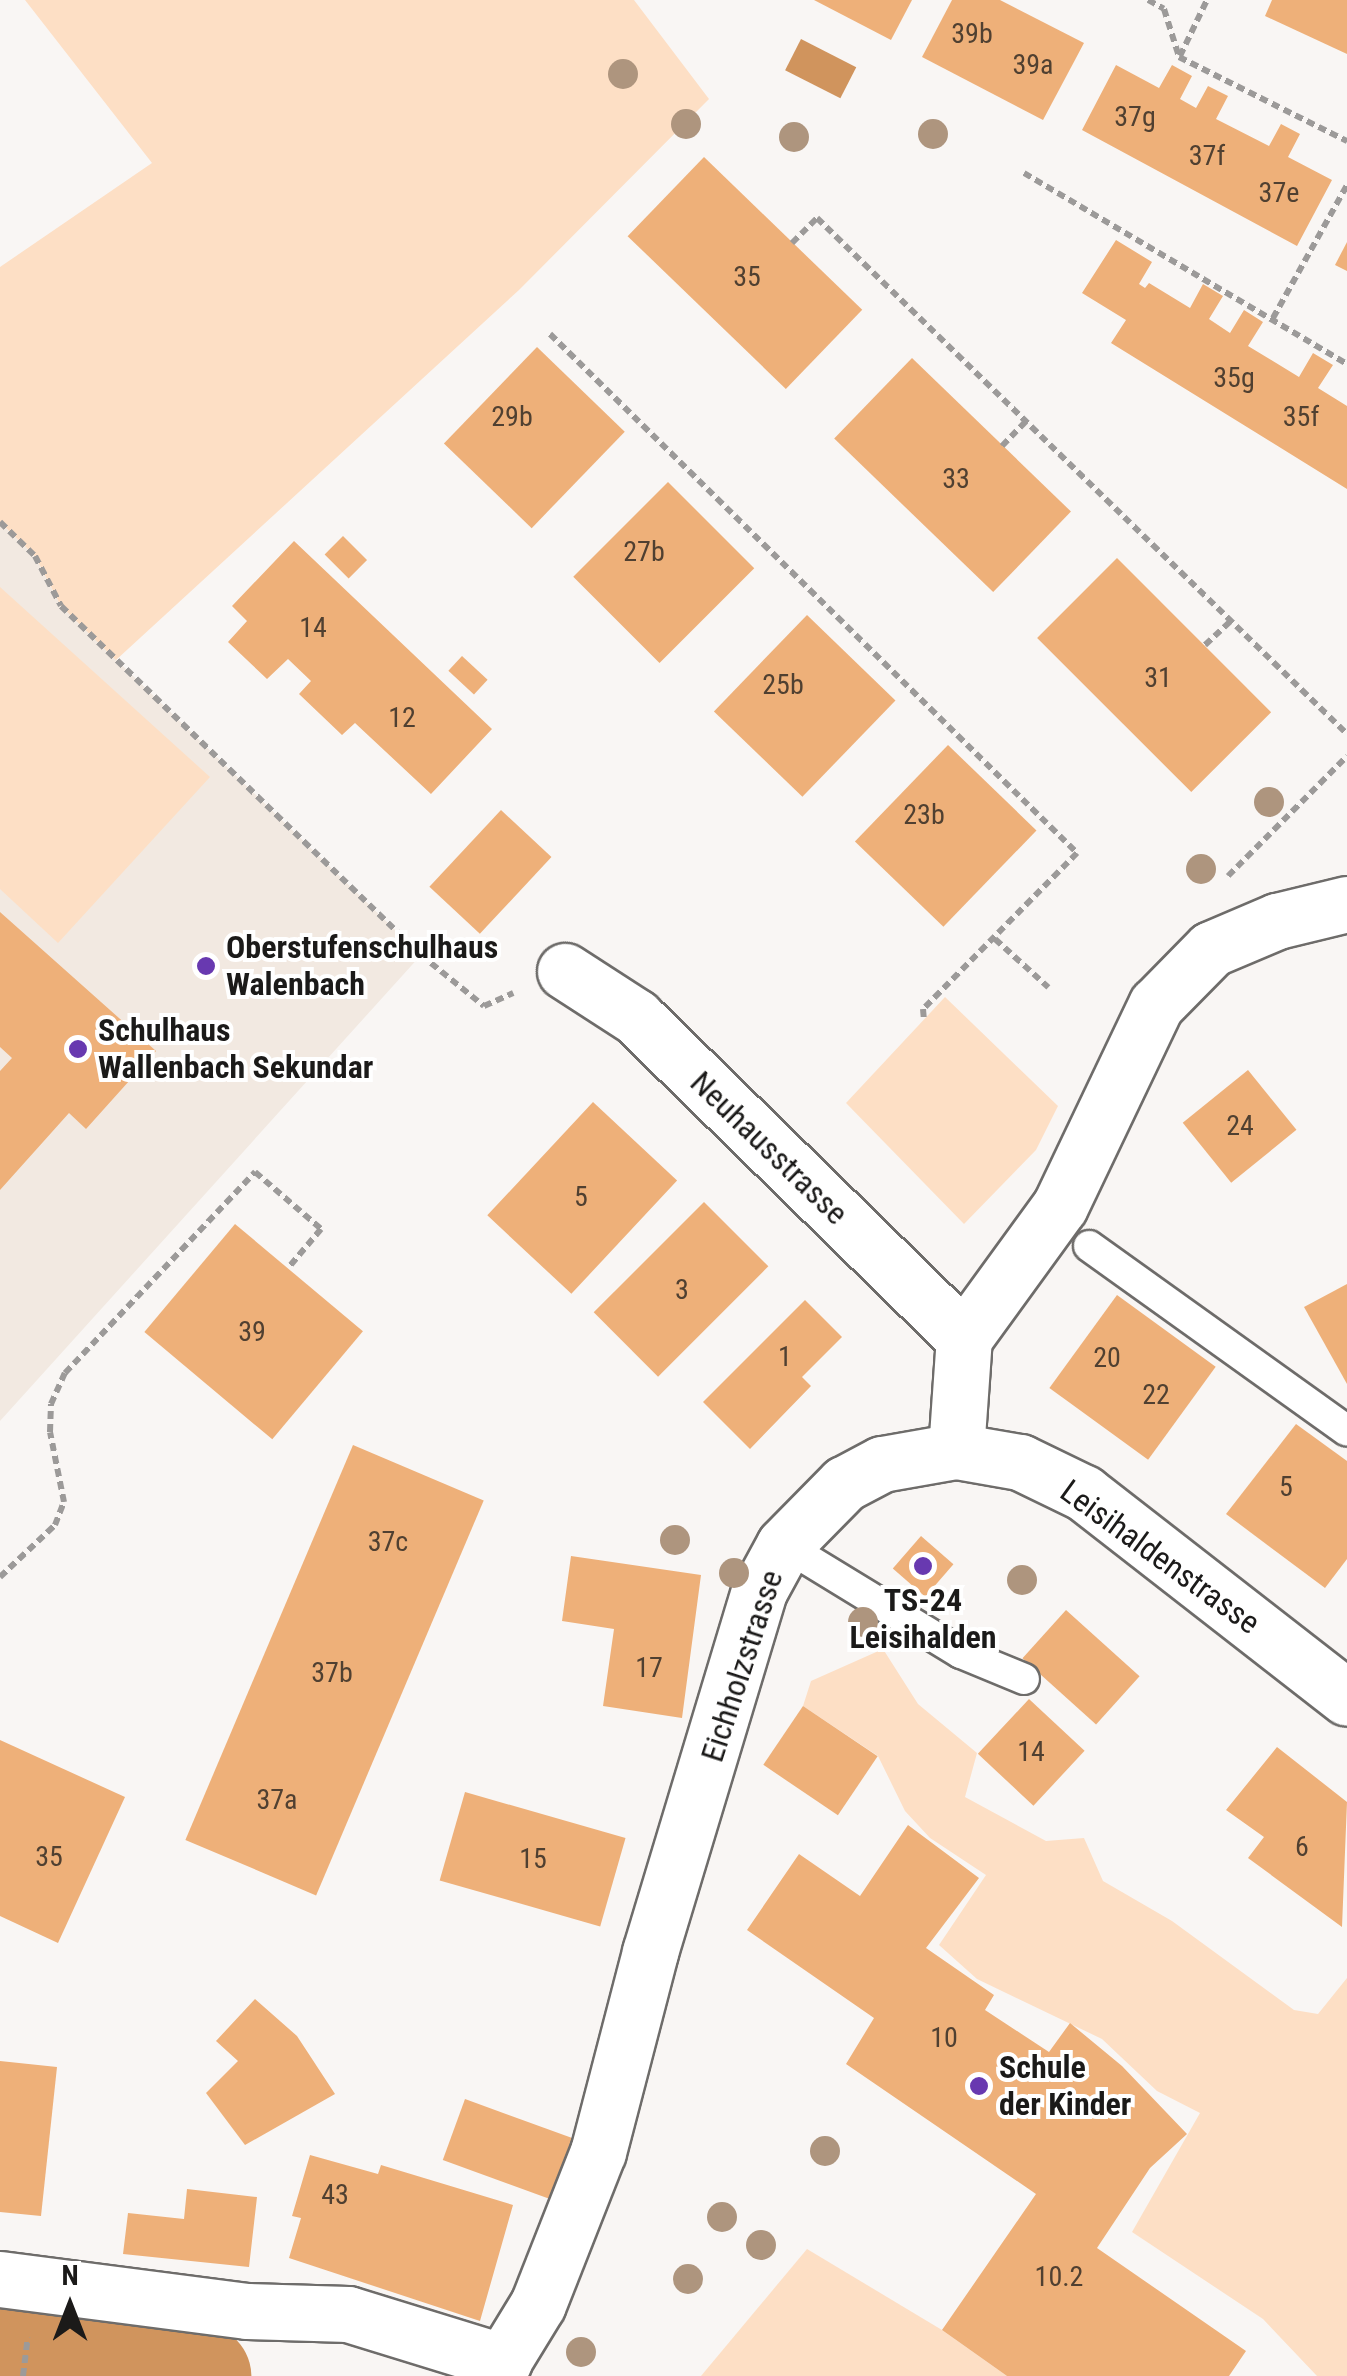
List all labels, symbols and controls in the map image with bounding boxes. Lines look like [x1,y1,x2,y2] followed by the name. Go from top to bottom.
[951,17,993,51] house number: 39b
[1012,48,1054,82] house number: 39a
[1114,100,1156,134] house number: 37g
[1189,139,1225,173] house number: 37f
[1259,176,1299,210] house number: 37e
[733,260,761,294] house number: 35
[1213,361,1255,395] house number: 35g
[491,400,533,434] house number: 29b
[1283,400,1319,434] house number: 35f
[942,462,970,496] house number: 33
[623,535,665,569] house number: 27b
[299,611,327,645] house number: 14
[1144,661,1172,695] house number: 31
[762,668,804,702] house number: 25b
[388,701,416,735] house number: 12
[903,798,945,832] house number: 23b
[226,929,498,1004] place label: Oberstufenschulhaus Walenbach
[195,955,217,977] marker: Oberstufenschulhaus Walenbach
[98,1012,373,1087] place label: Schulhaus Wallenbach Sekundar
[67,1038,89,1060] marker: Schulhaus Wallenbach Sekundar
[682,1063,856,1233] street label: Neuhausstrasse
[1226,1109,1254,1143] house number: 24
[574,1180,588,1214] house number: 5
[675,1273,689,1307] house number: 3
[238,1315,266,1349] house number: 39
[778,1340,792,1374] house number: 1
[1093,1341,1121,1375] house number: 20
[1142,1378,1170,1412] house number: 22
[1279,1470,1293,1504] house number: 5
[1053,1472,1267,1642] street label: Leisihaldenstrasse
[368,1525,408,1559] house number: 37c
[912,1555,934,1577] marker: TS-24 Leisihalden
[693,1565,791,1767] street label: Eichholzstrasse
[849,1582,997,1657] place label: TS-24 Leisihalden
[635,1651,663,1685] house number: 17
[311,1656,353,1690] house number: 37b
[1017,1735,1045,1769] house number: 14
[256,1783,298,1817] house number: 37a
[1295,1830,1309,1864] house number: 6
[35,1840,63,1874] house number: 35
[519,1842,547,1876] house number: 15
[930,2021,958,2055] house number: 10
[999,2049,1131,2124] place label: Schule der Kinder
[968,2075,990,2097] marker: Schule der Kinder
[321,2178,349,2212] house number: 43
[20,2256,120,2356] north arrow
[61,2259,79,2292] text: N
[1035,2260,1083,2294] house number: 10.2

